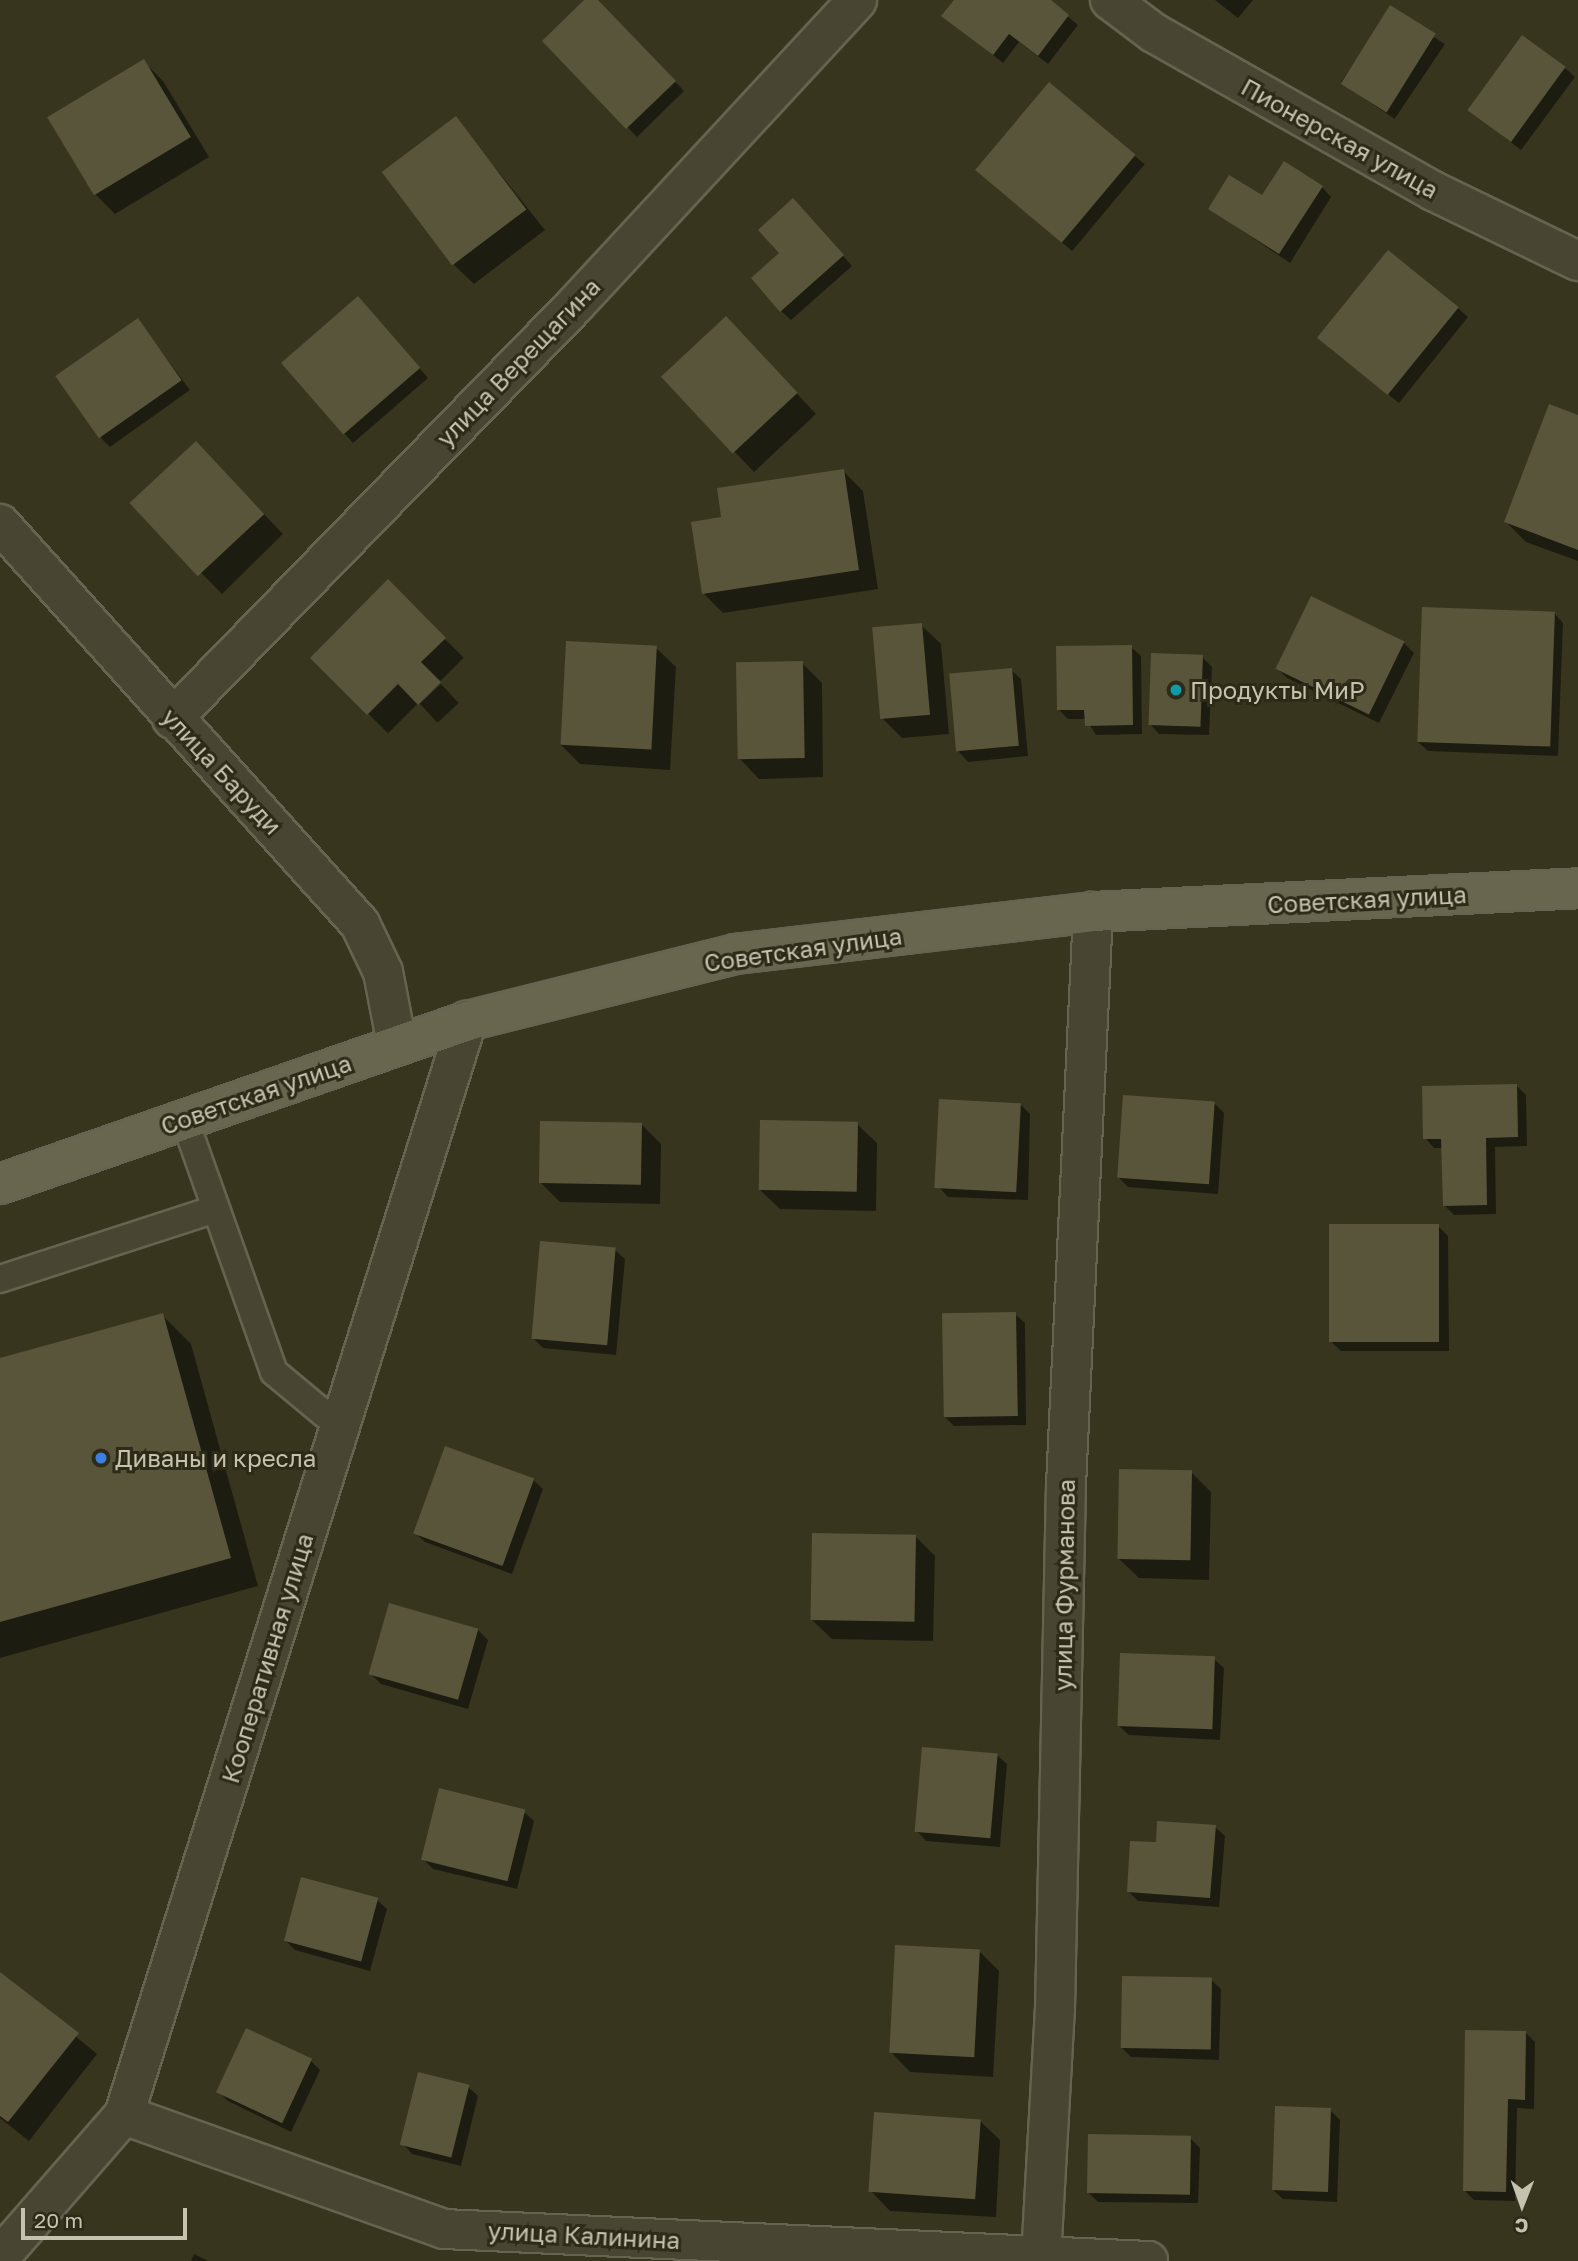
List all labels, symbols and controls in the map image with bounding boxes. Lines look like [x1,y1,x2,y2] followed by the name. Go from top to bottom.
[1237,72,1443,204] street label: Пионерская улица
[430,272,606,452] street label: улица Верещагина
[1190,676,1365,704] place label: Продукты МиР
[1168,682,1184,698] marker: Продукты МиР
[156,702,288,840] street label: улица Баруди
[1267,879,1467,919] street label: Советская улица
[702,921,904,977] street label: Советская улица
[157,1048,355,1140] street label: Советская улица
[115,1444,316,1472] place label: Диваны и кресла
[93,1450,109,1466] marker: Диваны и кресла
[1048,1479,1080,1691] street label: улица Фурманова
[215,1530,319,1786] street label: Кооперативная улица
[1487,2170,1557,2240] north arrow
[24,2194,191,2238] scale bar
[34,2207,83,2233] text: 20 m
[1515,2215,1529,2238] text: С
[487,2216,681,2254] street label: улица Калинина

